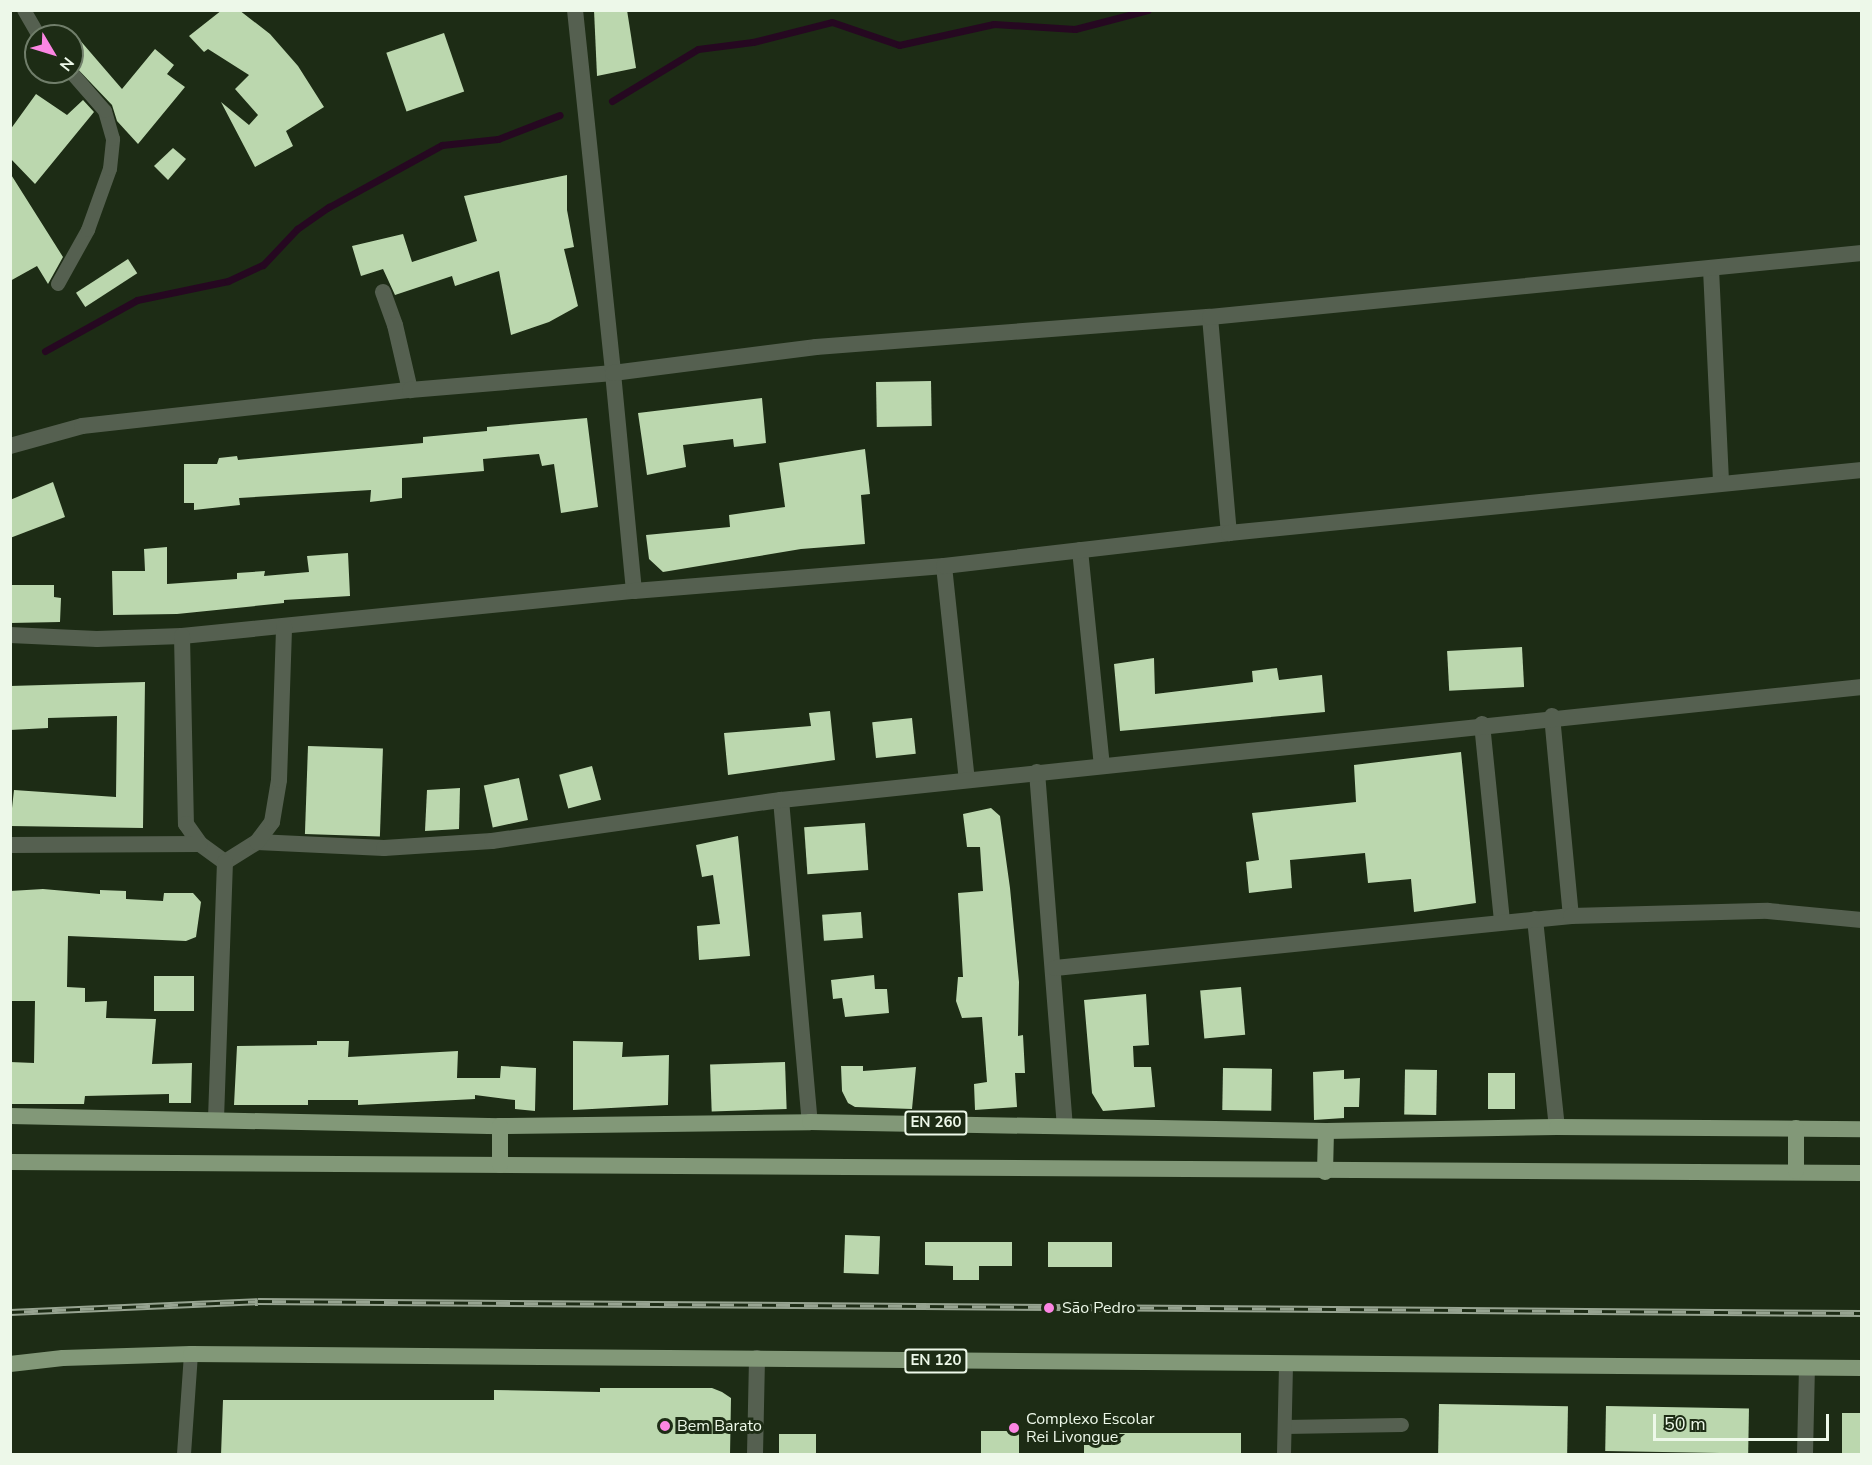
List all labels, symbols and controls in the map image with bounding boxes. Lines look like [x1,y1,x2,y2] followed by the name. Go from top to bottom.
[24,24,84,84] north arrow
[54,52,79,75] text: N
[903,1111,969,1135] road number: EN 260
[1062,1298,1135,1318] place label: São Pedro
[1040,1299,1058,1317] marker: São Pedro
[903,1349,969,1373] road number: EN 120
[1656,1402,1832,1440] scale bar
[1026,1409,1154,1447] place label: Complexo Escolar Rei Livongue
[1664,1412,1706,1436] text: 50 m
[677,1416,762,1436] place label: Bem Barato
[658,1419,672,1433] marker: Bem Barato
[1007,1421,1021,1435] marker: Complexo Escolar Rei Livongue

